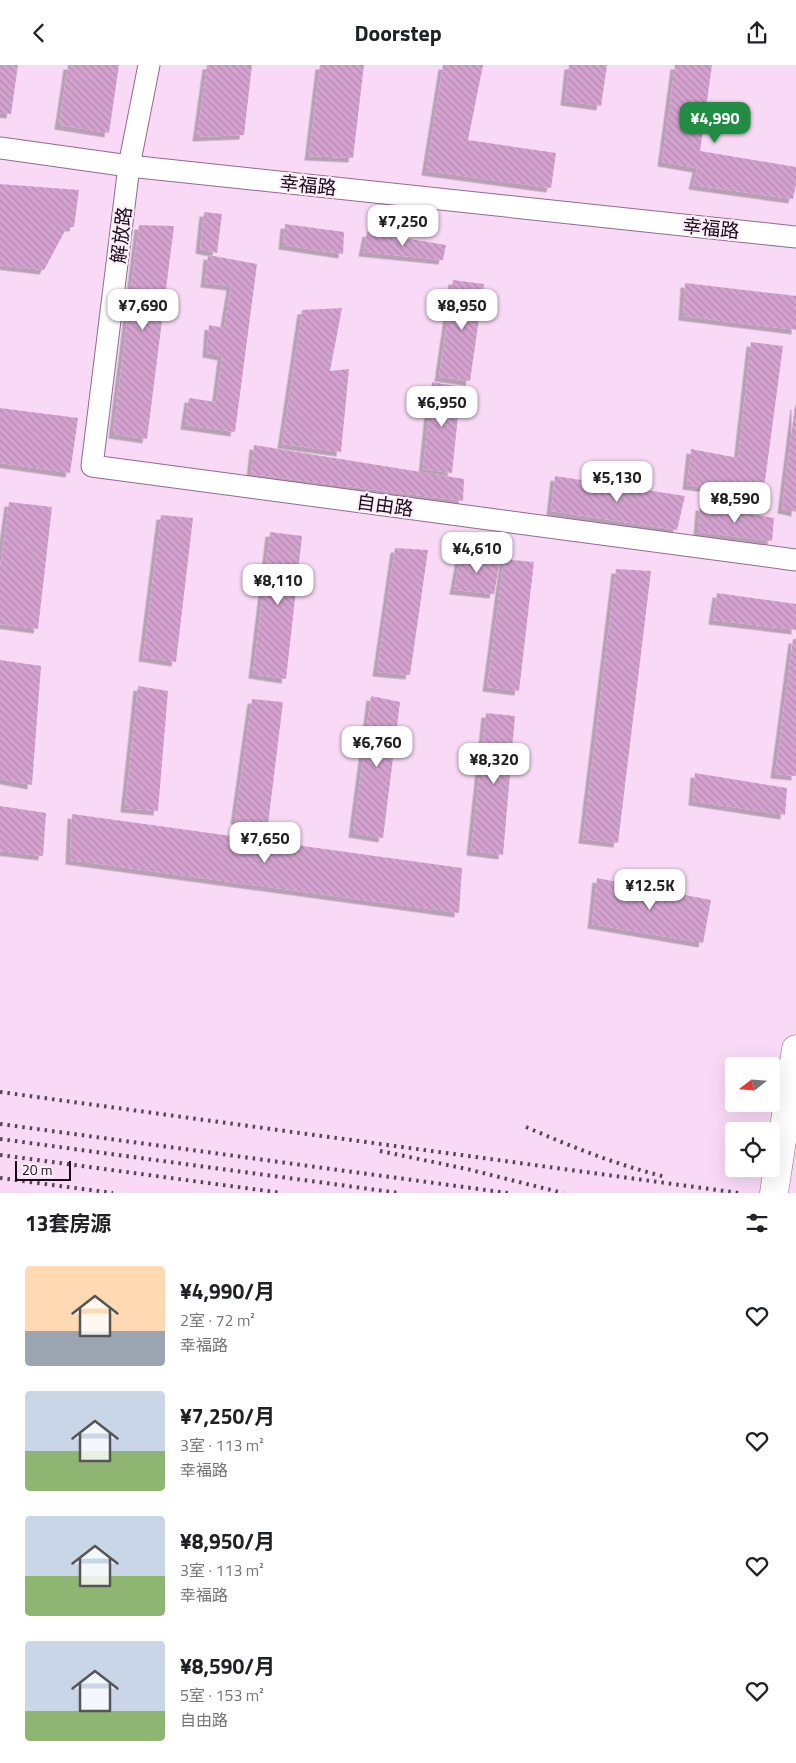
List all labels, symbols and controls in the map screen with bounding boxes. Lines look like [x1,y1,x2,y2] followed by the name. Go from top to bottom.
[354,16,442,50] text: Doorstep
[25,19,53,47] icon: back
[743,19,771,47] icon: share
[674,101,756,144] pin: ¥4,990
[690,106,740,130] text: ¥4,990
[278,167,338,202] street label: 幸福路
[103,205,138,265] street label: 解放路
[362,205,444,247] pin: ¥7,250
[378,209,428,233] text: ¥7,250
[681,210,741,245] street label: 幸福路
[102,289,184,331] pin: ¥7,690
[421,289,503,331] pin: ¥8,950
[118,293,168,317] text: ¥7,690
[437,293,487,317] text: ¥8,950
[401,385,483,428] pin: ¥6,950
[417,390,467,414] text: ¥6,950
[576,461,658,503] pin: ¥5,130
[592,465,642,489] text: ¥5,130
[694,481,776,524] pin: ¥8,590
[355,486,415,523] street label: 自由路
[710,486,760,510] text: ¥8,590
[436,531,518,574] pin: ¥4,610
[452,536,502,560] text: ¥4,610
[237,563,319,606] pin: ¥8,110
[253,568,303,592] text: ¥8,110
[336,725,418,768] pin: ¥6,760
[352,730,402,754] text: ¥6,760
[453,743,535,785] pin: ¥8,320
[469,747,519,771] text: ¥8,320
[224,821,306,864] pin: ¥7,650
[240,826,290,850] text: ¥7,650
[609,869,691,911] pin: ¥12.5K
[625,873,675,897] text: ¥12.5K
[725,1057,780,1113] north arrow
[725,1057,780,1177] map controls
[725,1122,780,1177] button: locate
[15,1158,71,1181] scale bar
[22,1159,52,1180] text: 20 m
[25,1207,112,1239] text: 13套房源
[743,1209,771,1237] icon: filters
[180,1275,275,1307] text: ¥4,990/月
[65,1286,125,1346] icon: home
[743,1302,771,1330] icon: heart
[180,1308,255,1332] text: 2室 · 72 m²
[180,1333,228,1357] text: 幸福路
[180,1400,275,1432] text: ¥7,250/月
[65,1411,125,1471] icon: home
[743,1427,771,1455] icon: heart
[180,1433,264,1457] text: 3室 · 113 m²
[180,1458,228,1482] text: 幸福路
[180,1525,275,1557] text: ¥8,950/月
[65,1536,125,1596] icon: home
[743,1552,771,1580] icon: heart
[180,1558,264,1582] text: 3室 · 113 m²
[180,1583,228,1607] text: 幸福路
[180,1650,275,1682] text: ¥8,590/月
[65,1661,125,1721] icon: home
[743,1677,771,1705] icon: heart
[180,1683,264,1707] text: 5室 · 153 m²
[180,1708,228,1732] text: 自由路

